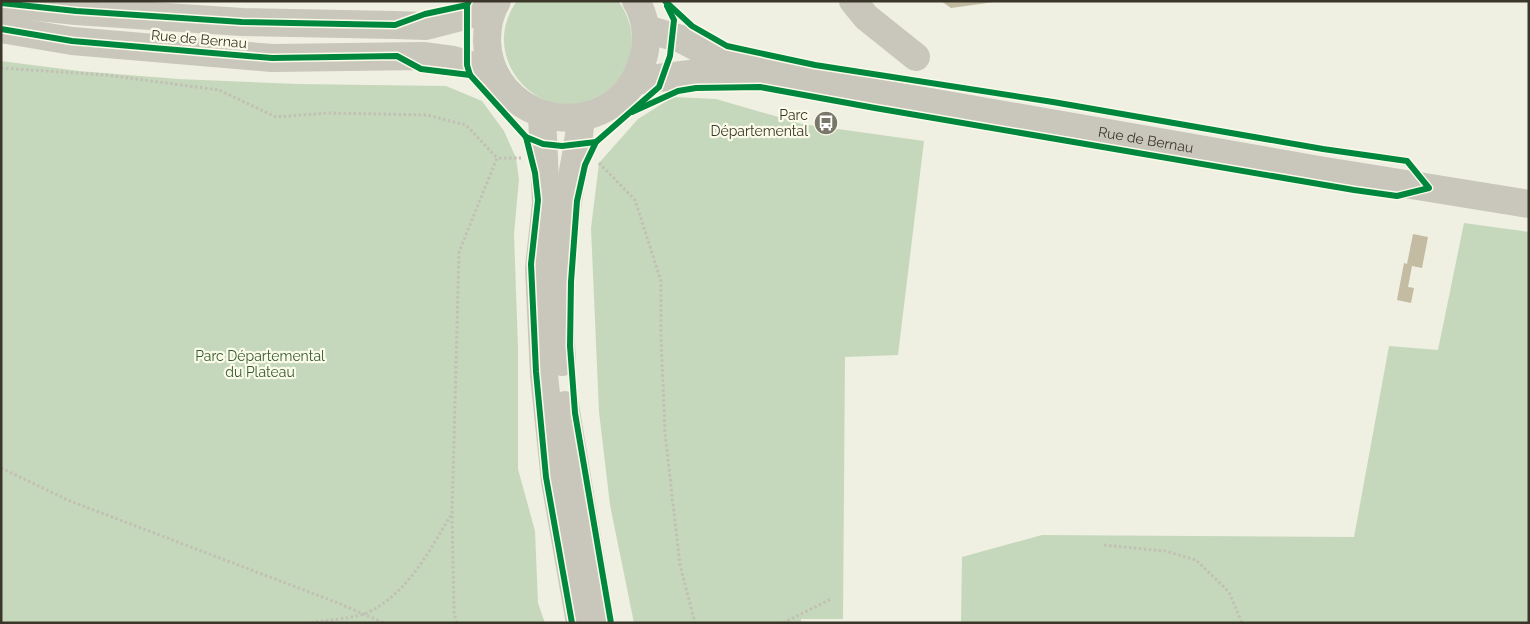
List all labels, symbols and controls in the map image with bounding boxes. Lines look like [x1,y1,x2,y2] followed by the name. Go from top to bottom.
[150,27,248,51] street label: Rue de Bernau
[711,107,808,139] place label: Parc Départemental
[813,110,839,136] bus stop icon: Parc Départemental
[1097,124,1195,156] street label: Rue de Bernau
[195,348,325,380] park label: Parc Départemental du Plateau

